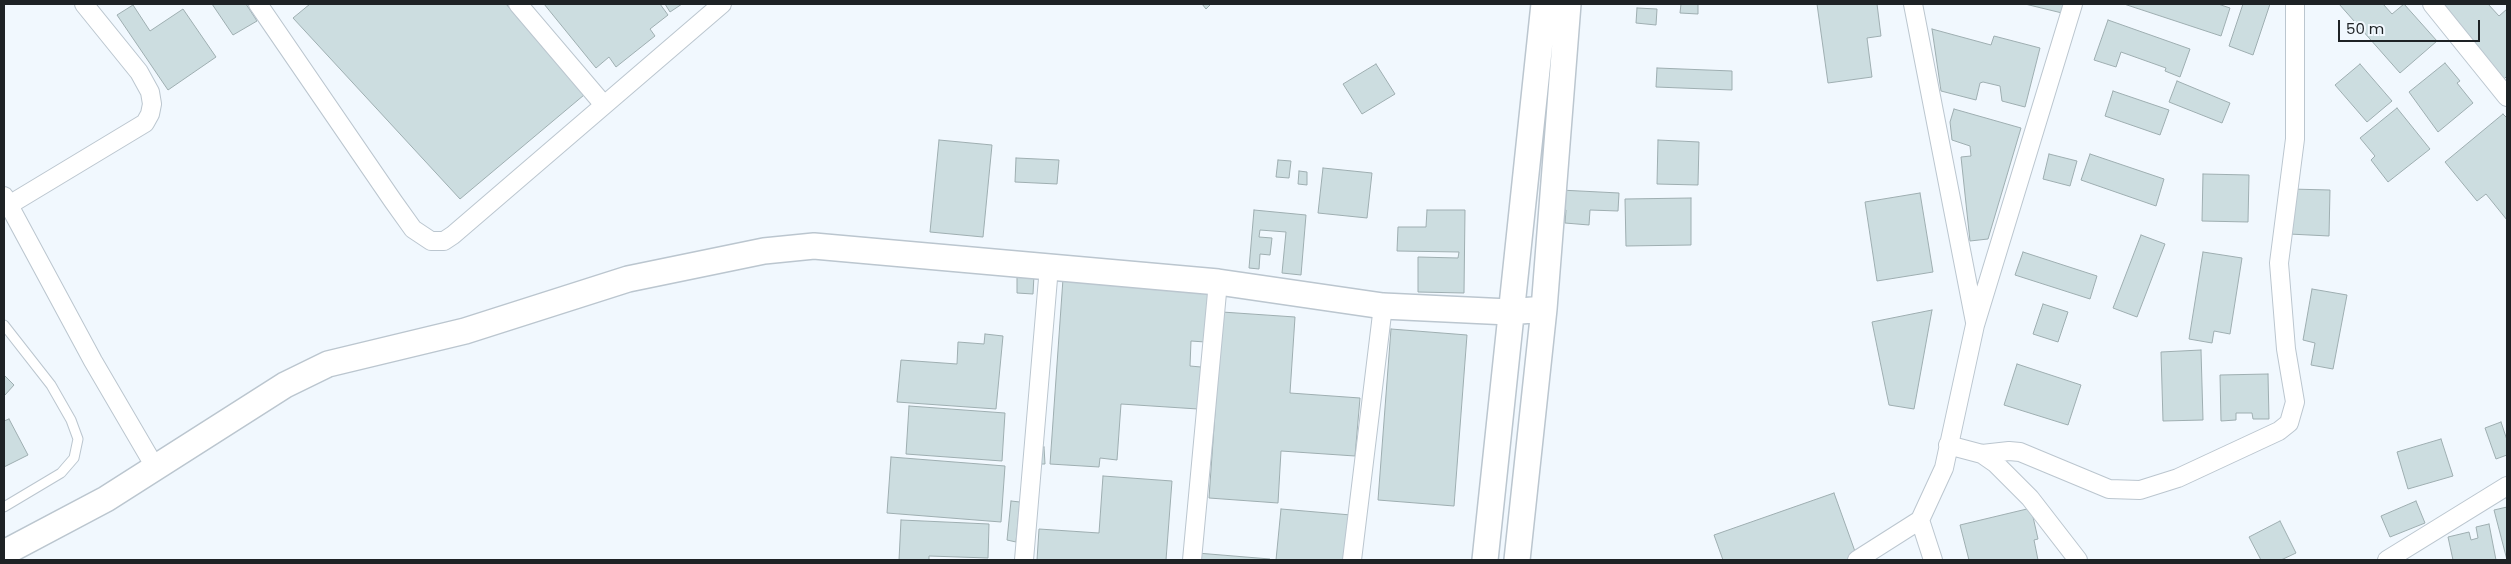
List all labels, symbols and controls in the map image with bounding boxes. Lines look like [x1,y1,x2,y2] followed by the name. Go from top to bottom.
[2341,10,2484,42] scale bar
[2346,18,2384,39] text: 50 m

